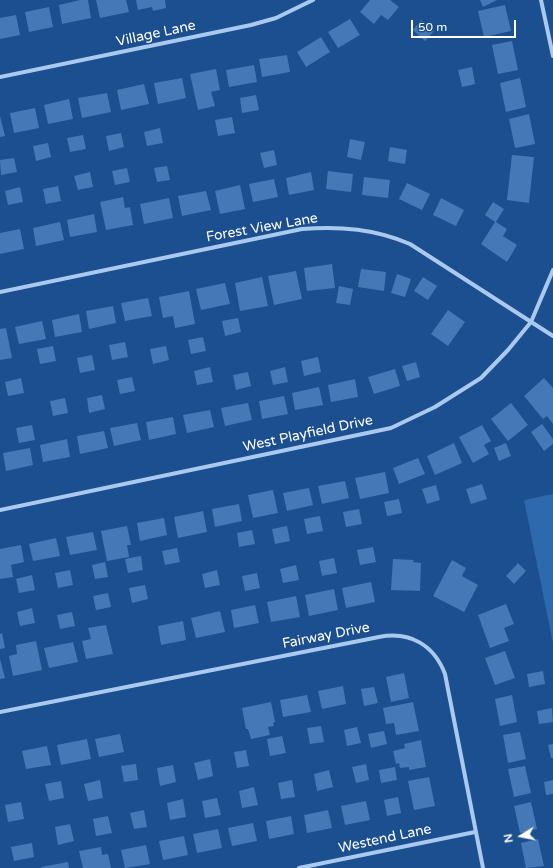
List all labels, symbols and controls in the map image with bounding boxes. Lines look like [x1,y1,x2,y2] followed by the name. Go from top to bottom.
[413,12,518,38] scale bar
[115,17,197,51] street label: Village Lane
[418,20,447,34] text: 50 m
[205,210,319,246] street label: Forest View Lane
[241,412,375,456] street label: West Playfield Drive
[281,619,371,653] street label: Fairway Drive
[501,816,541,856] north arrow
[337,821,433,857] street label: Westend Lane
[502,833,516,844] text: N

